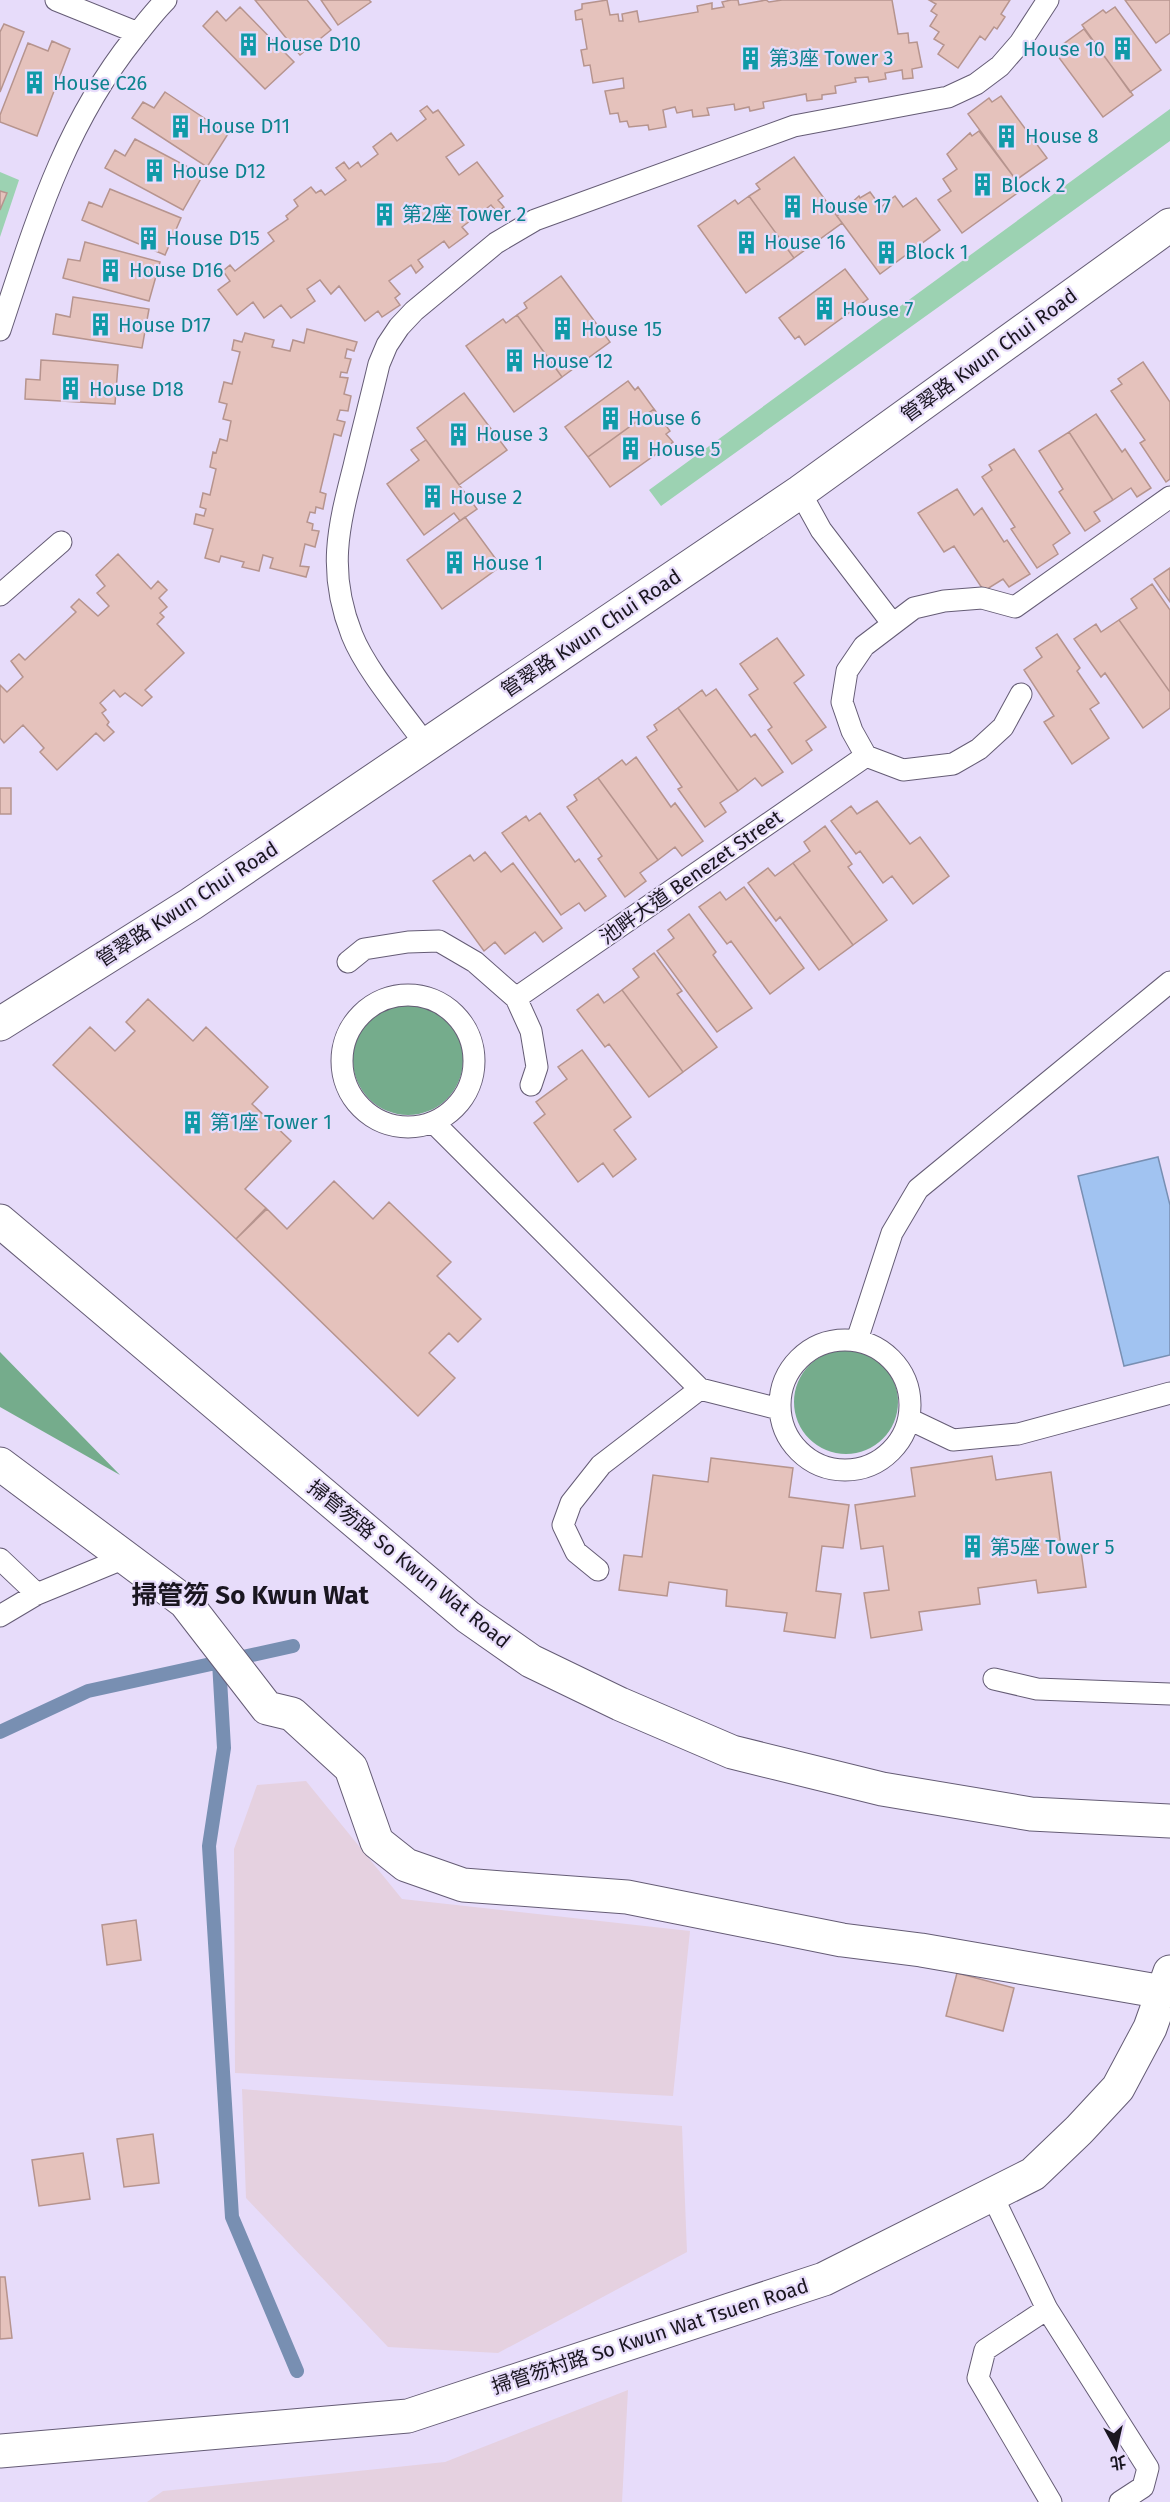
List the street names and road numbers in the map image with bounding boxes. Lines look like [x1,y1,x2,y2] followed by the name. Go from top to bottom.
[896,283,1082,427] street label: 管翠路 Kwun Chui Road
[497,564,685,702] street label: 管翠路 Kwun Chui Road
[595,804,787,949] street label: 池畔大道 Benezet Street
[92,836,282,972] street label: 管翠路 Kwun Chui Road
[303,1475,515,1653] street label: 掃管笏路 So Kwun Wat Road
[489,2273,811,2399] street label: 掃管笏村路 So Kwun Wat Tsuen Road

